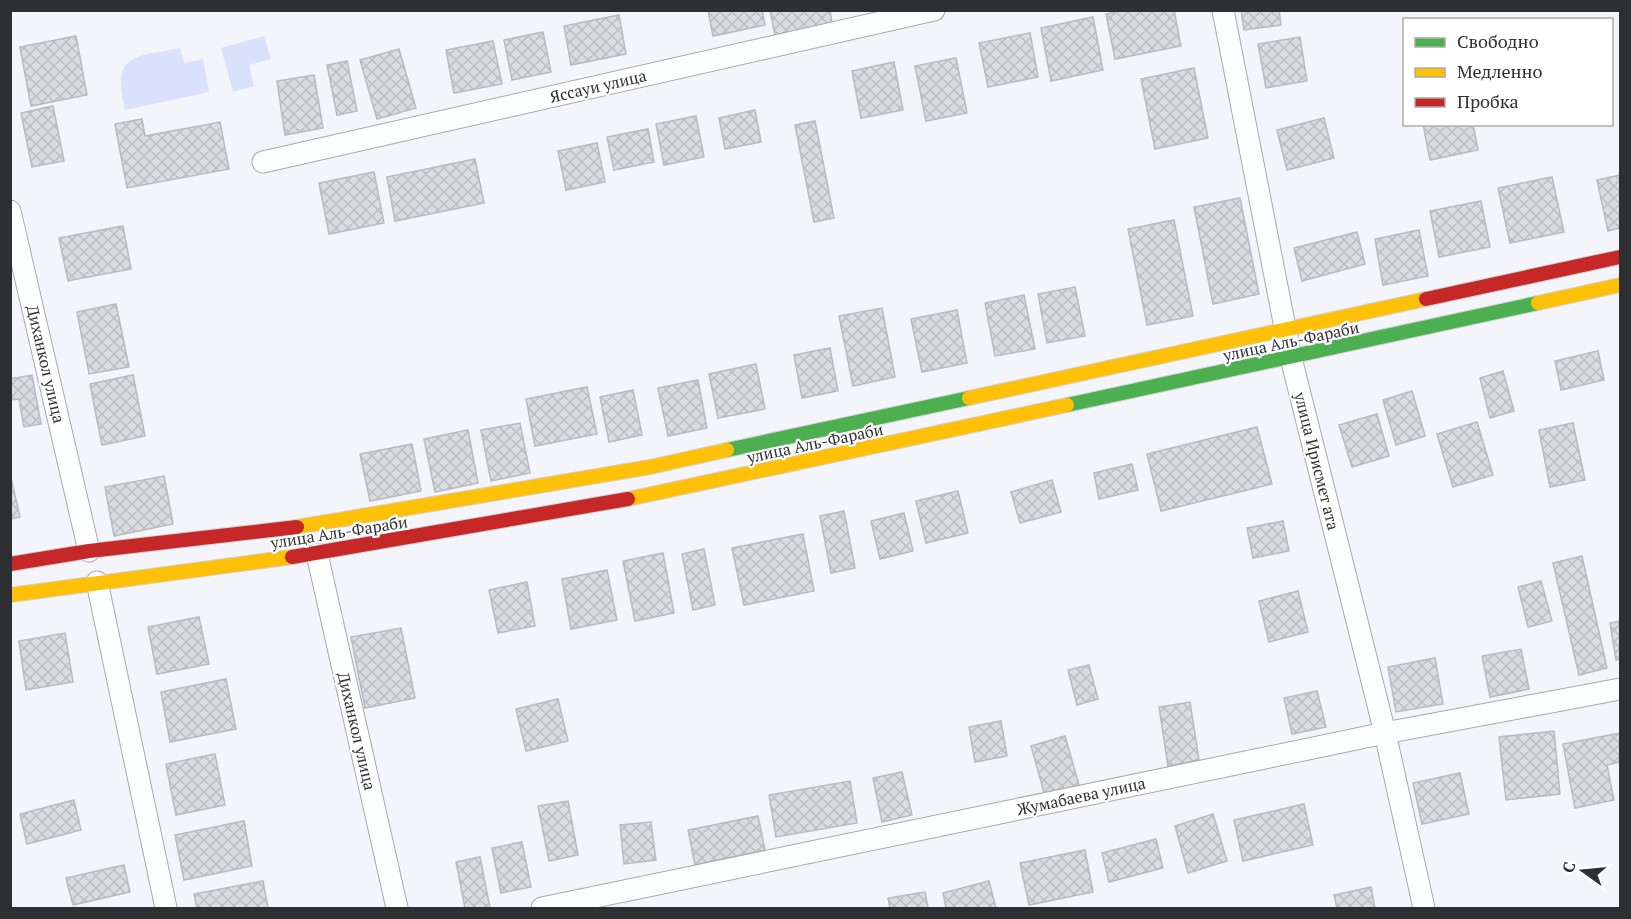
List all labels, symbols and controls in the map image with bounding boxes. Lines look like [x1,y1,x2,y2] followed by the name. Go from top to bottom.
[1403,18,1613,126] legend
[1457,29,1539,53] text: Свободно
[1457,59,1543,83] text: Медленно
[547,64,649,108] street label: Яссауи улица
[1457,89,1519,113] text: Пробка
[22,303,70,425] street label: Диханкол улица
[1220,316,1361,366] street label: улица Аль-Фараби
[1289,389,1345,532] street label: улица Ирисмет ата
[744,418,885,468] street label: улица Аль-Фараби
[268,510,409,554] street label: улица Аль-Фараби
[333,670,381,792] street label: Диханкол улица
[1014,772,1148,820] street label: Жумабаева улица
[1553,841,1613,901] north arrow
[1557,859,1580,875] text: С

